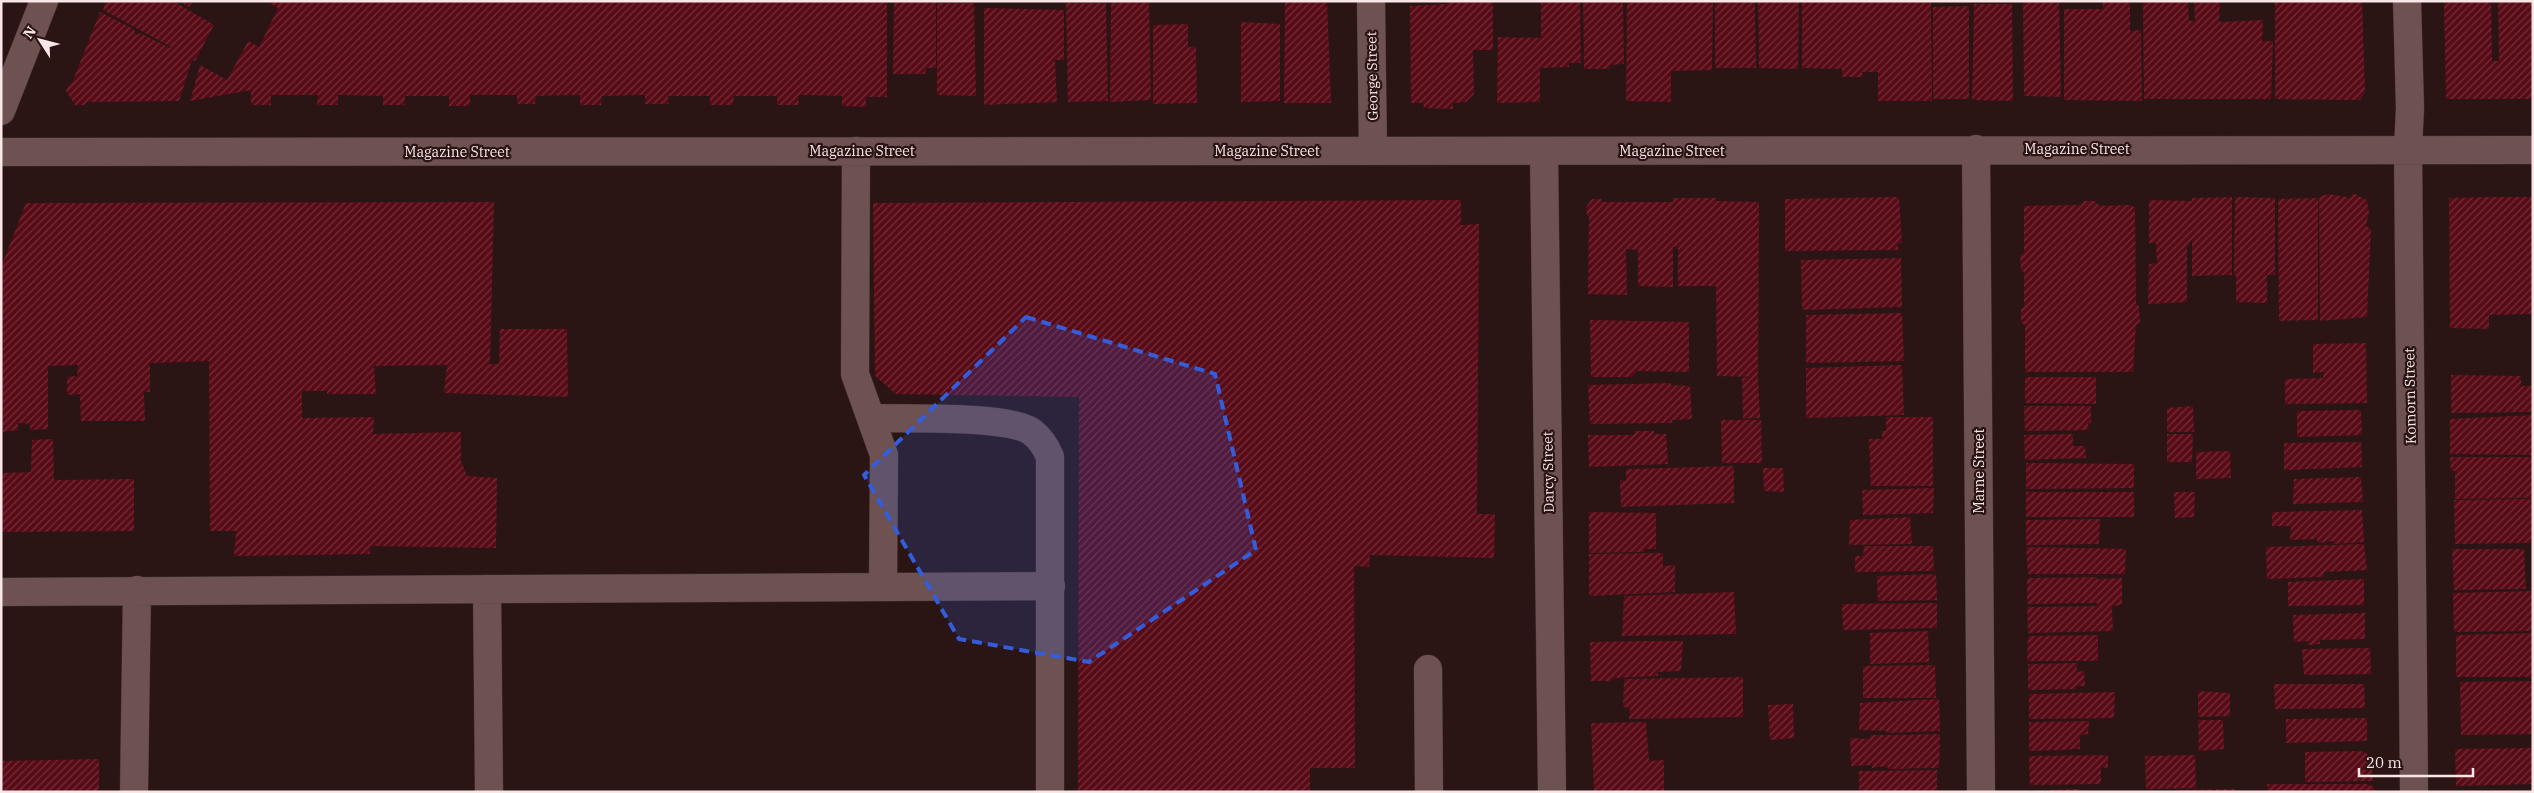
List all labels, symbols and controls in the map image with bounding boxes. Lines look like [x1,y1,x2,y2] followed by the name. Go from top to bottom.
[15,15,65,65] north arrow
[19,23,40,42] text: N
[1362,31,1382,121] street label: George Street
[2024,140,2130,158] street label: Magazine Street
[809,142,915,160] street label: Magazine Street
[1214,142,1320,160] street label: Magazine Street
[1619,142,1725,160] street label: Magazine Street
[404,143,510,161] street label: Magazine Street
[2400,348,2420,444] street label: Komorn Street
[1970,428,1988,514] street label: Marne Street
[1538,431,1558,513] street label: Darcy Street
[2359,746,2473,778] scale bar
[2366,753,2402,772] text: 20 m

